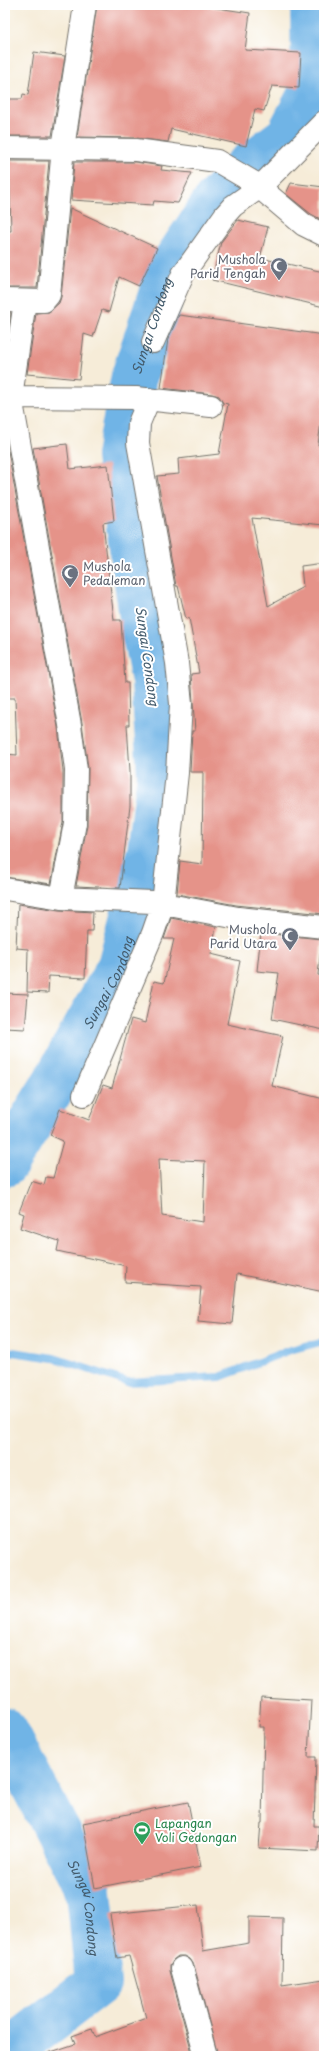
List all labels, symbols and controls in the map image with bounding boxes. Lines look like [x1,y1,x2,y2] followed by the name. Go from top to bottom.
[190,250,267,282] place label: Mushola Parid Tengah
[269,256,289,281] mosque icon: Mushola Parid Tengah
[126,274,176,376] water label: Sungai Condong
[83,557,145,589] place label: Mushola Pedaleman
[60,563,80,588] mosque icon: Mushola Pedaleman
[132,605,165,708] water label: Sungai Condong
[210,920,278,952] place label: Mushola Parid Utara
[280,926,300,951] mosque icon: Mushola Parid Utara
[77,934,137,1032] water label: Sungai Condong
[155,1814,237,1846] place label: Lapangan Voli Gedongan
[132,1820,152,1845] sports icon: Lapangan Voli Gedongan
[63,1855,105,1957] water label: Sungai Condong

